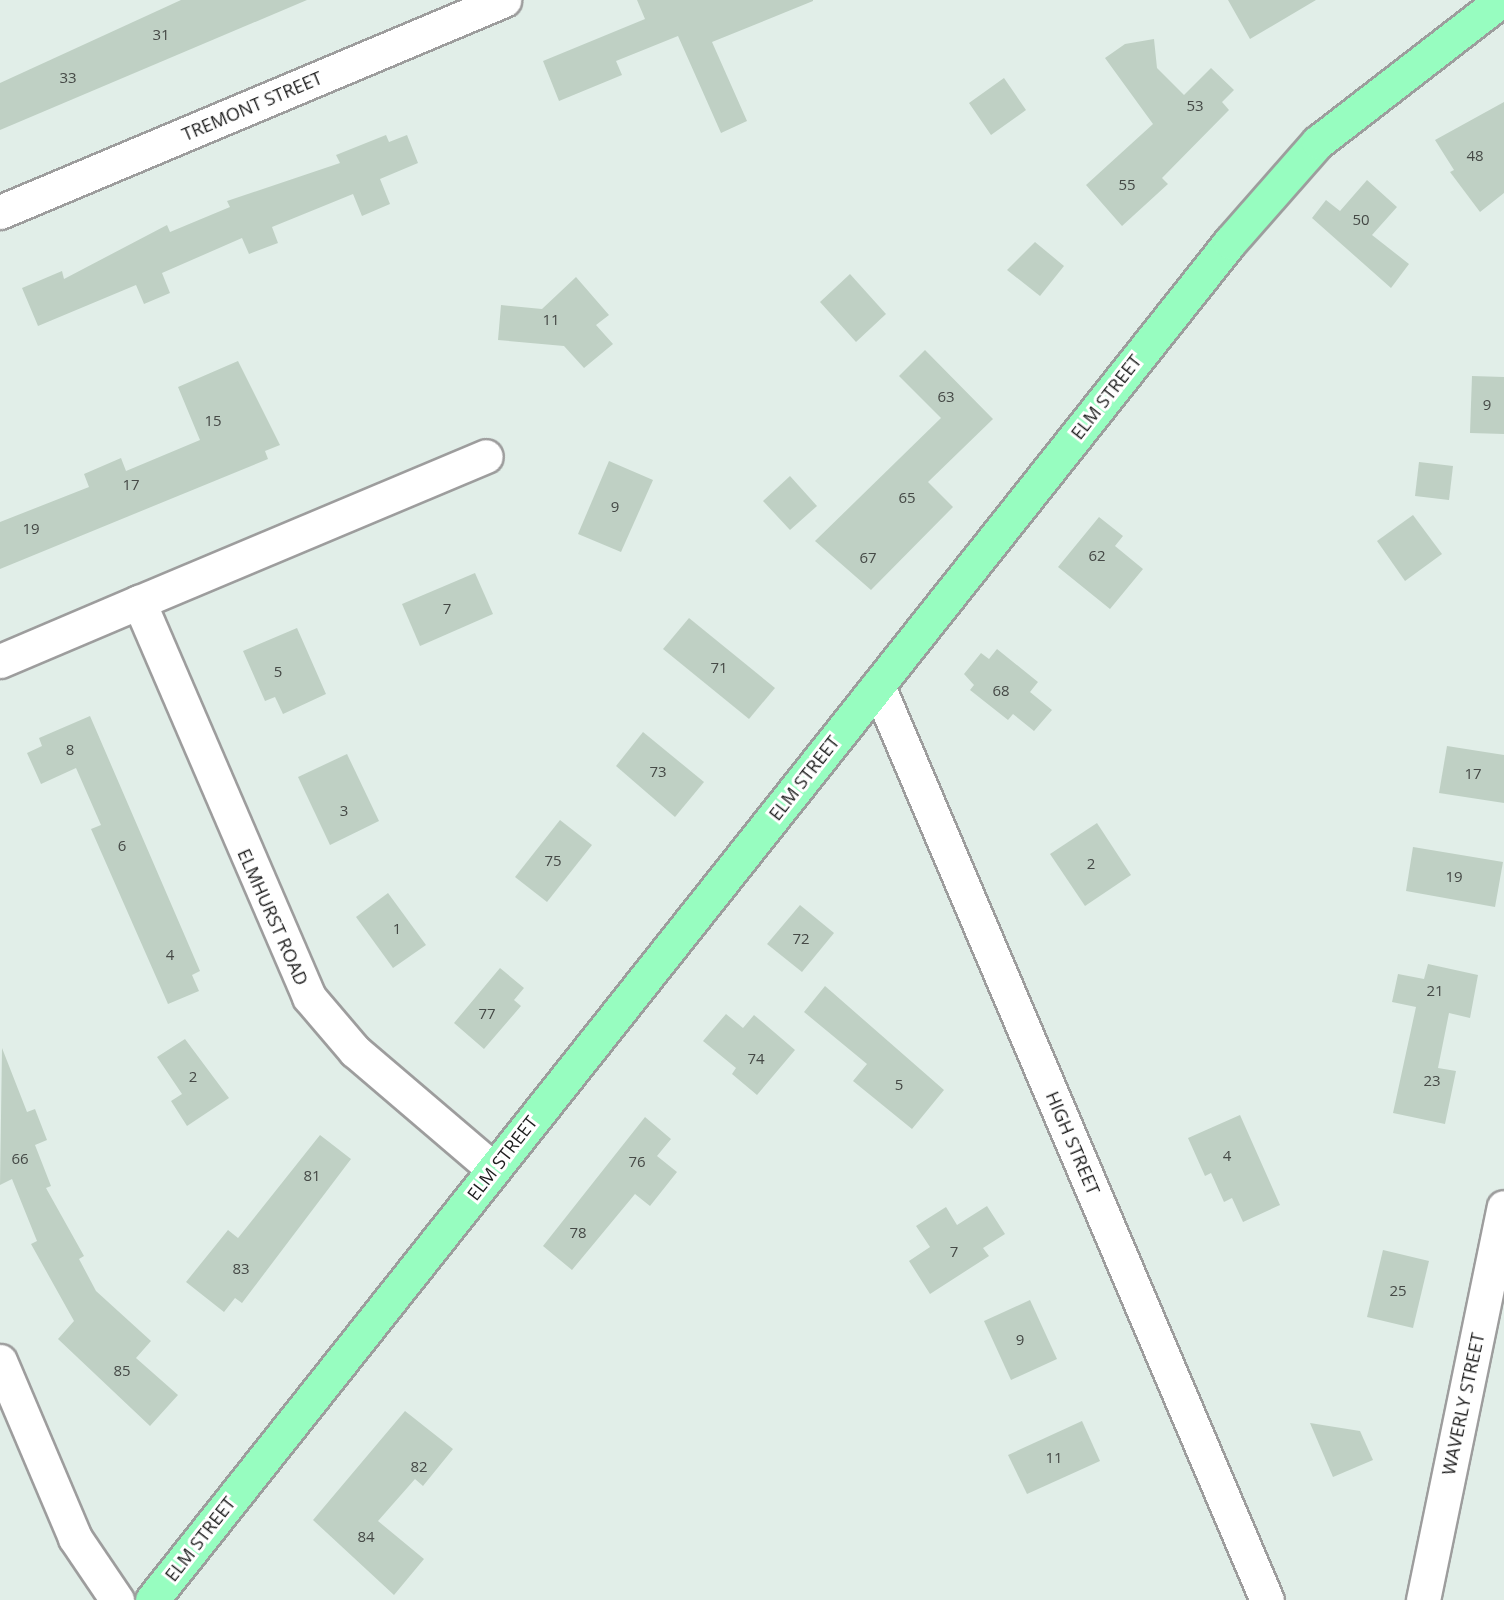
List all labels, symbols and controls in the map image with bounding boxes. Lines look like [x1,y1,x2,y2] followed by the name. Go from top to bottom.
[152,26,170,44] house number: 31
[179,67,325,145] street label: TREMONT STREET
[59,69,77,87] house number: 33
[1186,97,1204,115] house number: 53
[1466,147,1484,165] house number: 48
[1118,176,1136,194] house number: 55
[1352,211,1370,229] house number: 50
[542,311,560,329] house number: 11
[1066,351,1146,443] street label: ELM STREET
[937,388,955,406] house number: 63
[1483,396,1491,414] house number: 9
[204,412,222,430] house number: 15
[122,476,140,494] house number: 17
[898,489,916,507] house number: 65
[611,498,619,516] house number: 9
[22,520,40,538] house number: 19
[1088,547,1106,565] house number: 62
[859,549,877,567] house number: 67
[443,600,451,618] house number: 7
[710,659,728,677] house number: 71
[274,663,282,681] house number: 5
[992,682,1010,700] house number: 68
[764,732,844,824] street label: ELM STREET
[66,741,74,759] house number: 8
[649,763,667,781] house number: 73
[1464,765,1482,783] house number: 17
[340,802,348,820] house number: 3
[118,837,126,855] house number: 6
[233,845,313,989] street label: ELMHURST ROAD
[544,852,562,870] house number: 75
[1087,855,1095,873] house number: 2
[1445,868,1463,886] house number: 19
[393,920,401,938] house number: 1
[792,930,810,948] house number: 72
[166,946,174,964] house number: 4
[1426,982,1444,1000] house number: 21
[478,1005,496,1023] house number: 77
[747,1050,765,1068] house number: 74
[189,1068,197,1086] house number: 2
[1423,1072,1441,1090] house number: 23
[895,1076,903,1094] house number: 5
[1042,1088,1104,1198] street label: HIGH STREET
[462,1112,542,1204] street label: ELM STREET
[1223,1147,1231,1165] house number: 4
[11,1150,29,1168] house number: 66
[628,1153,646,1171] house number: 76
[303,1167,321,1185] house number: 81
[569,1224,587,1242] house number: 78
[950,1243,958,1261] house number: 7
[232,1260,250,1278] house number: 83
[1389,1282,1407,1300] house number: 25
[1016,1331,1024,1349] house number: 9
[1437,1331,1489,1477] street label: WAVERLY STREET
[113,1362,131,1380] house number: 85
[1045,1449,1063,1467] house number: 11
[410,1458,428,1476] house number: 82
[160,1493,240,1585] street label: ELM STREET
[357,1528,375,1546] house number: 84

